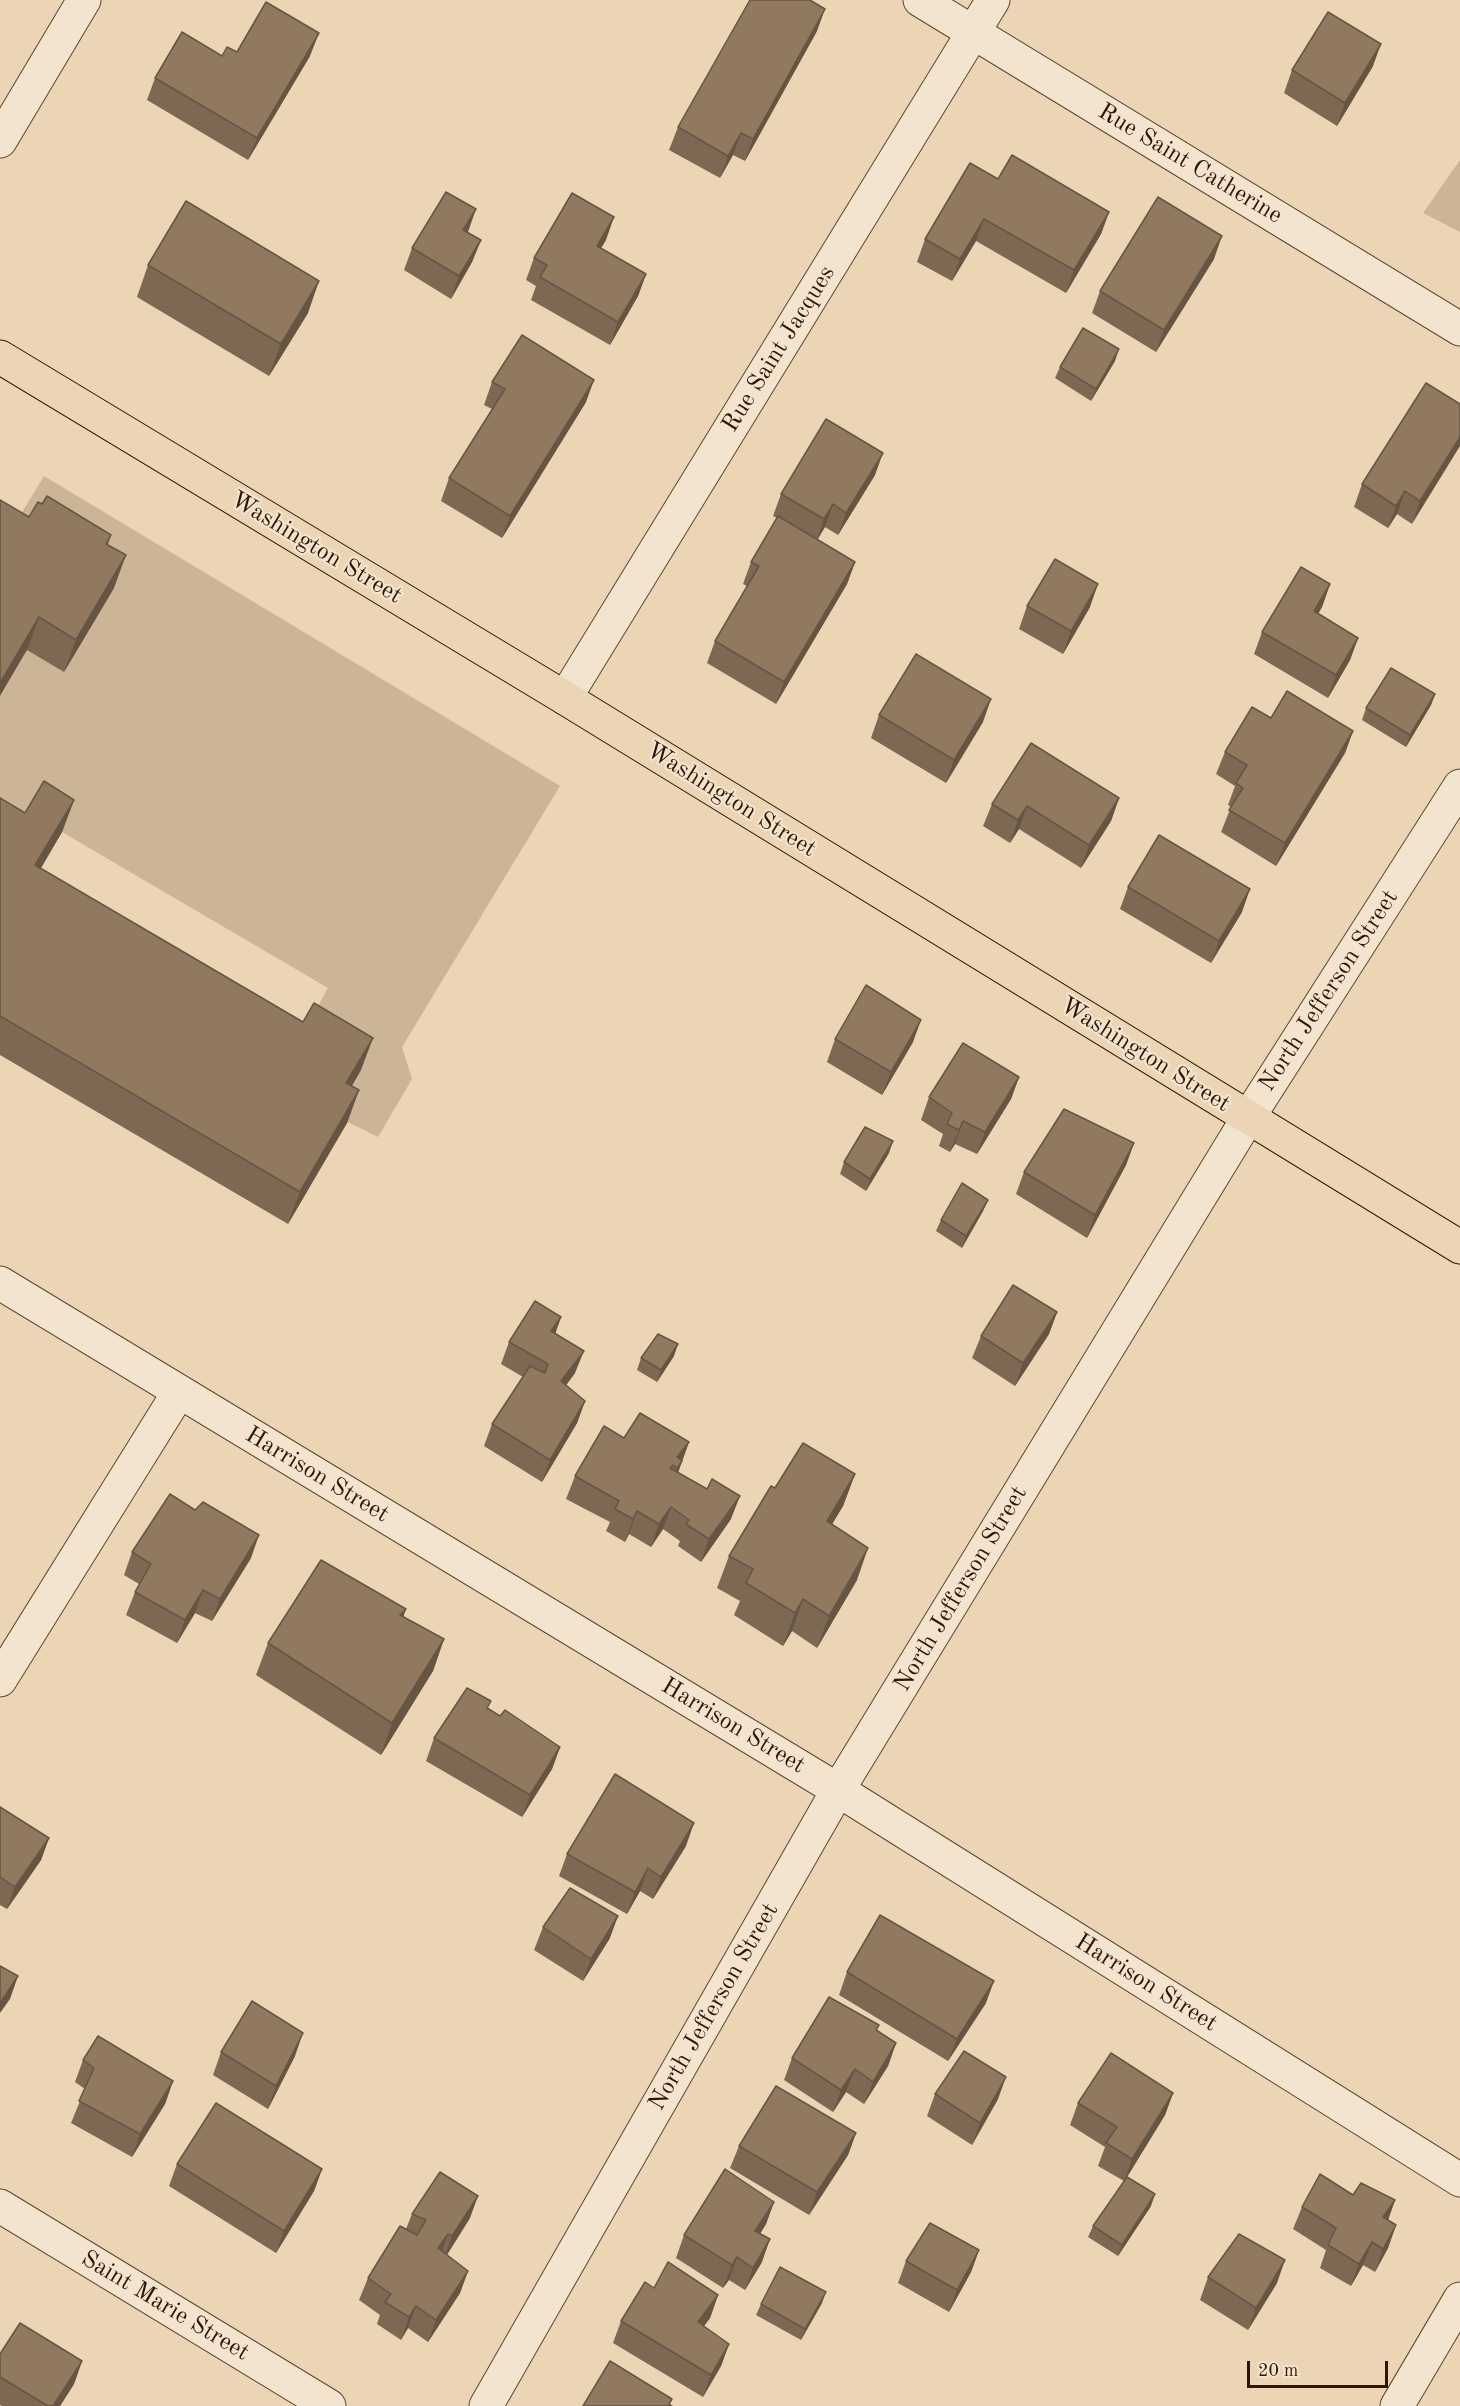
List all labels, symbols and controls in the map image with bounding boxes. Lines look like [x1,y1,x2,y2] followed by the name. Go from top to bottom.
[1093,98,1287,230] street label: Rue Saint Catherine
[716,261,842,437] street label: Rue Saint Jacques
[225,485,407,611] street label: Washington Street
[641,736,821,864] street label: Washington Street
[1253,885,1405,1097] street label: North Jefferson Street
[1055,991,1235,1119] street label: Washington Street
[240,1421,394,1529] street label: Harrison Street
[888,1481,1034,1697] street label: North Jefferson Street
[656,1672,810,1780] street label: Harrison Street
[643,1898,785,2116] street label: North Jefferson Street
[1069,1928,1223,2038] street label: Harrison Street
[76,2244,254,2368] street label: Saint Marie Street
[1250,2349,1391,2387] scale bar
[1258,2362,1298,2380] text: 20 m

